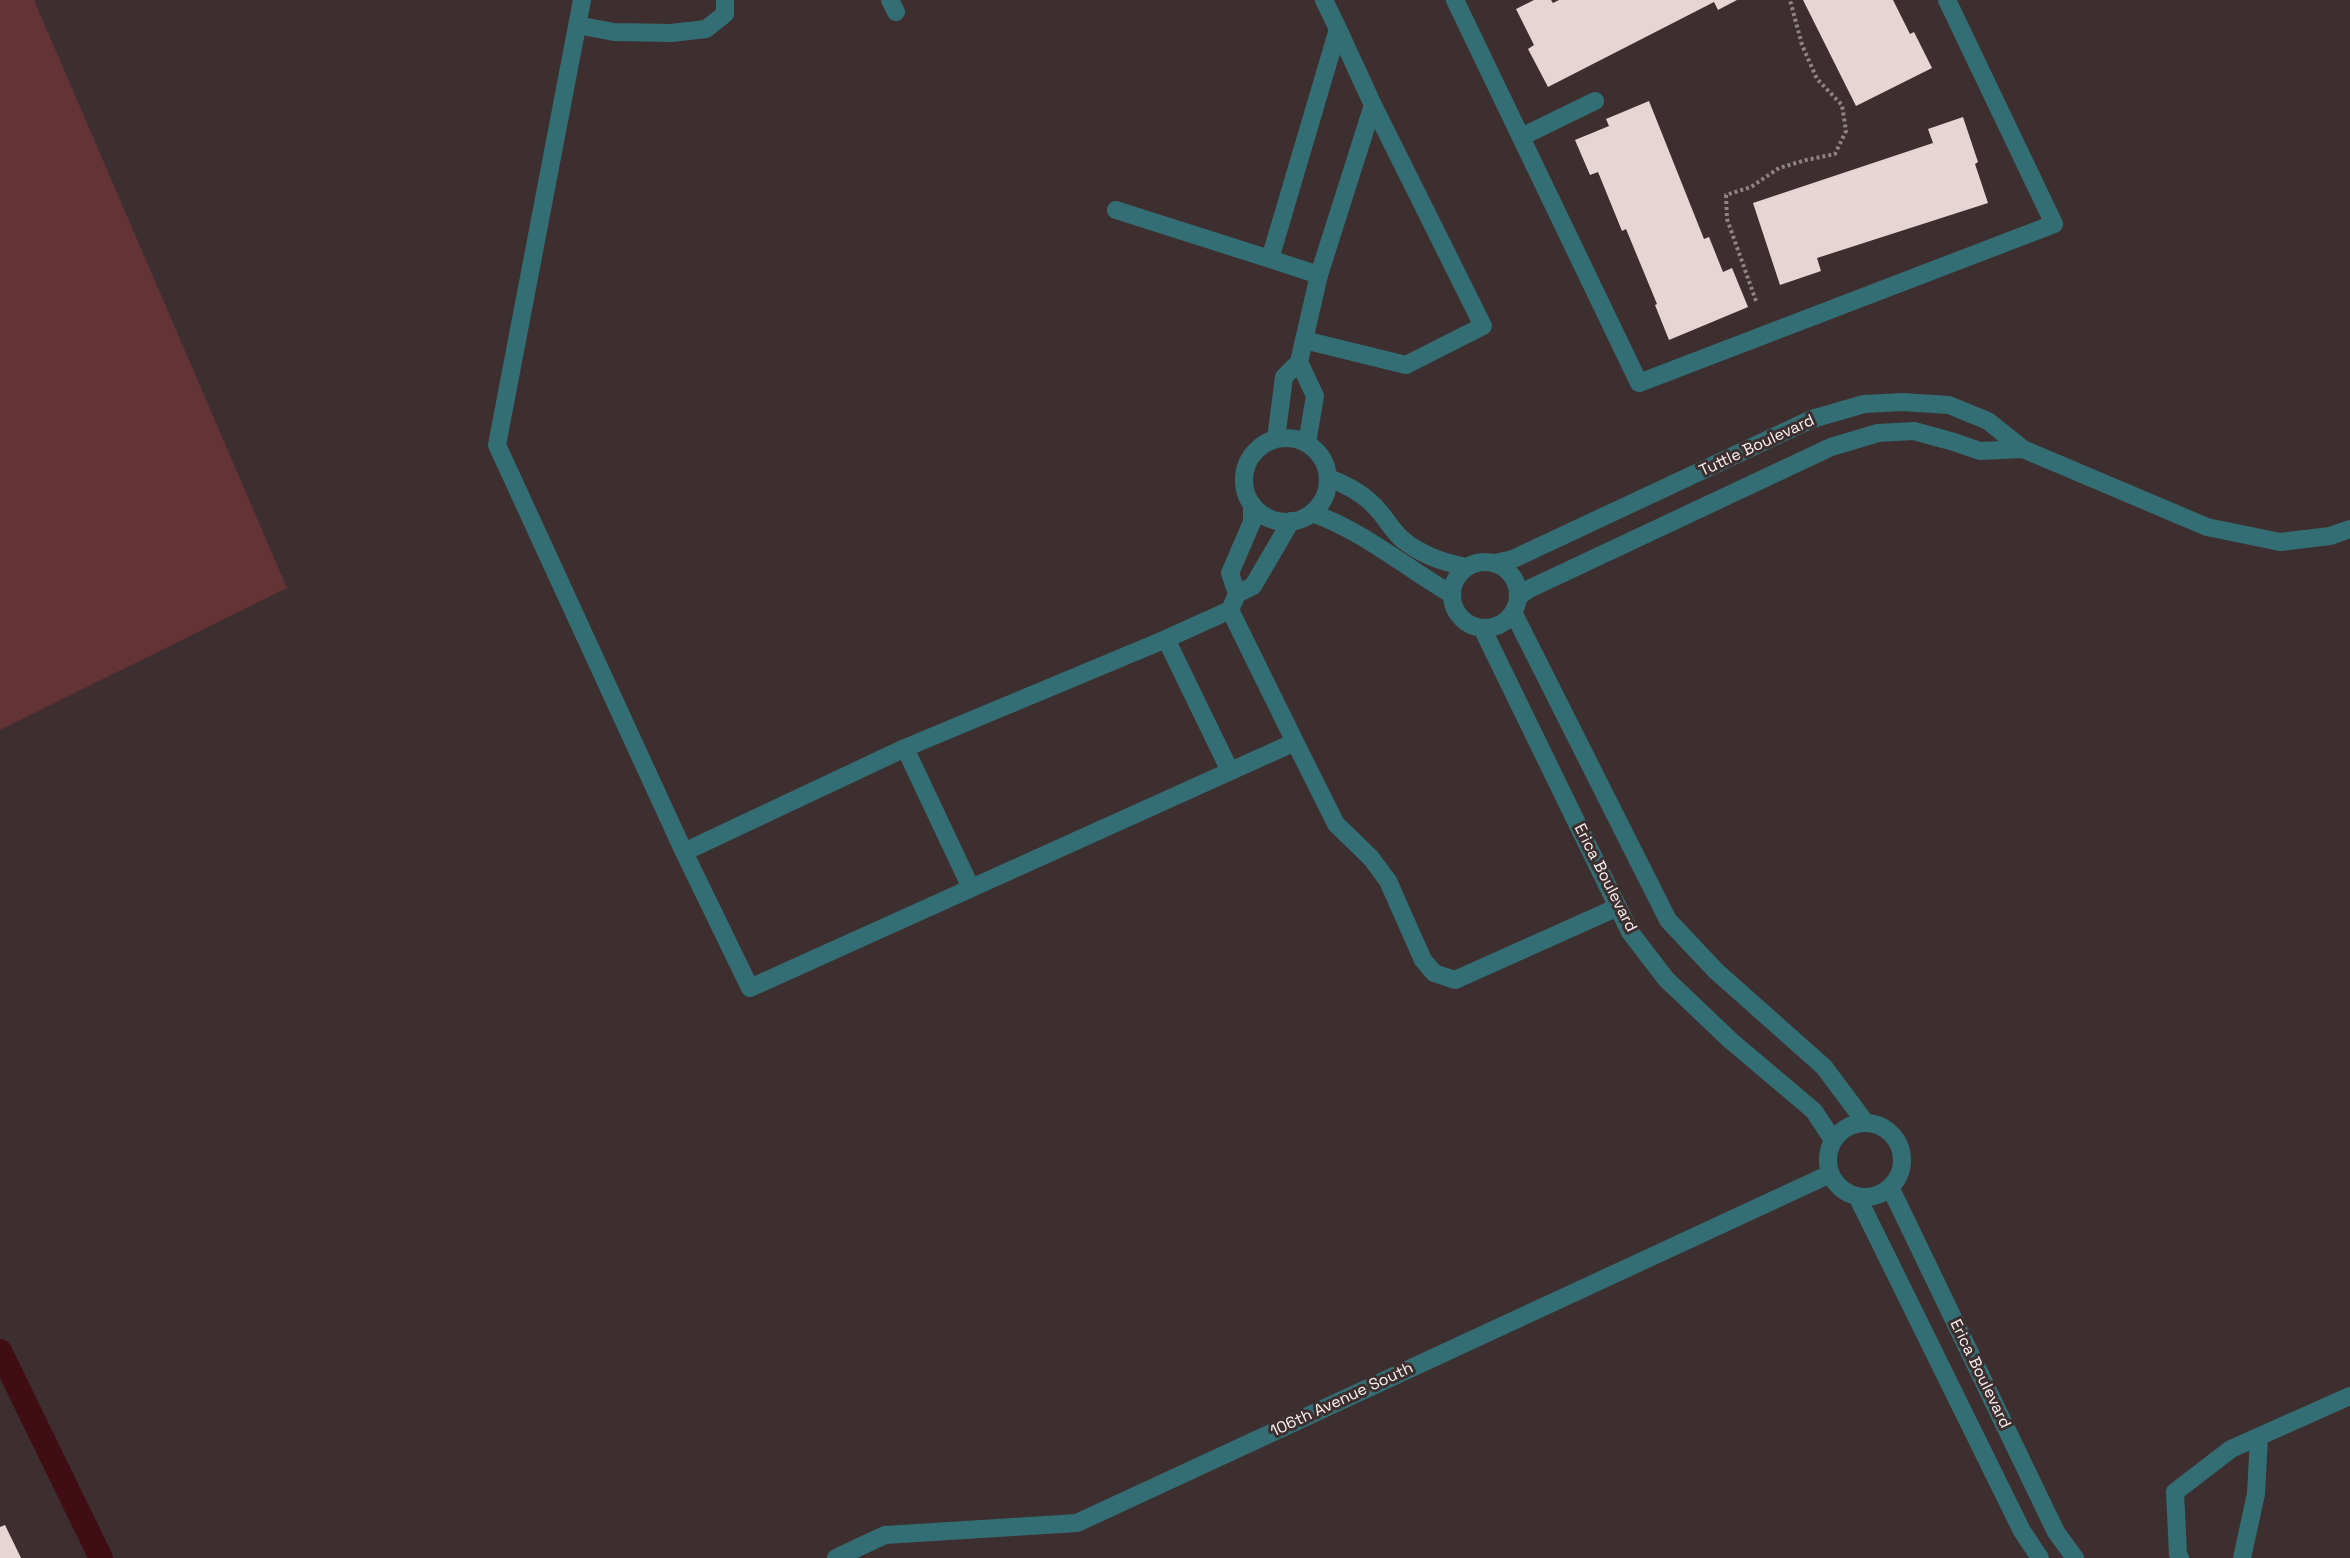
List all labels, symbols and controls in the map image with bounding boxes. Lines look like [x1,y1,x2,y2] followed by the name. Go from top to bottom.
[1696,411,1818,481] street label: Tuttle Boulevard
[1569,821,1641,935] street label: Erica Boulevard
[1945,1316,2015,1432] street label: Erica Boulevard
[1268,1358,1416,1442] street label: 106th Avenue South

